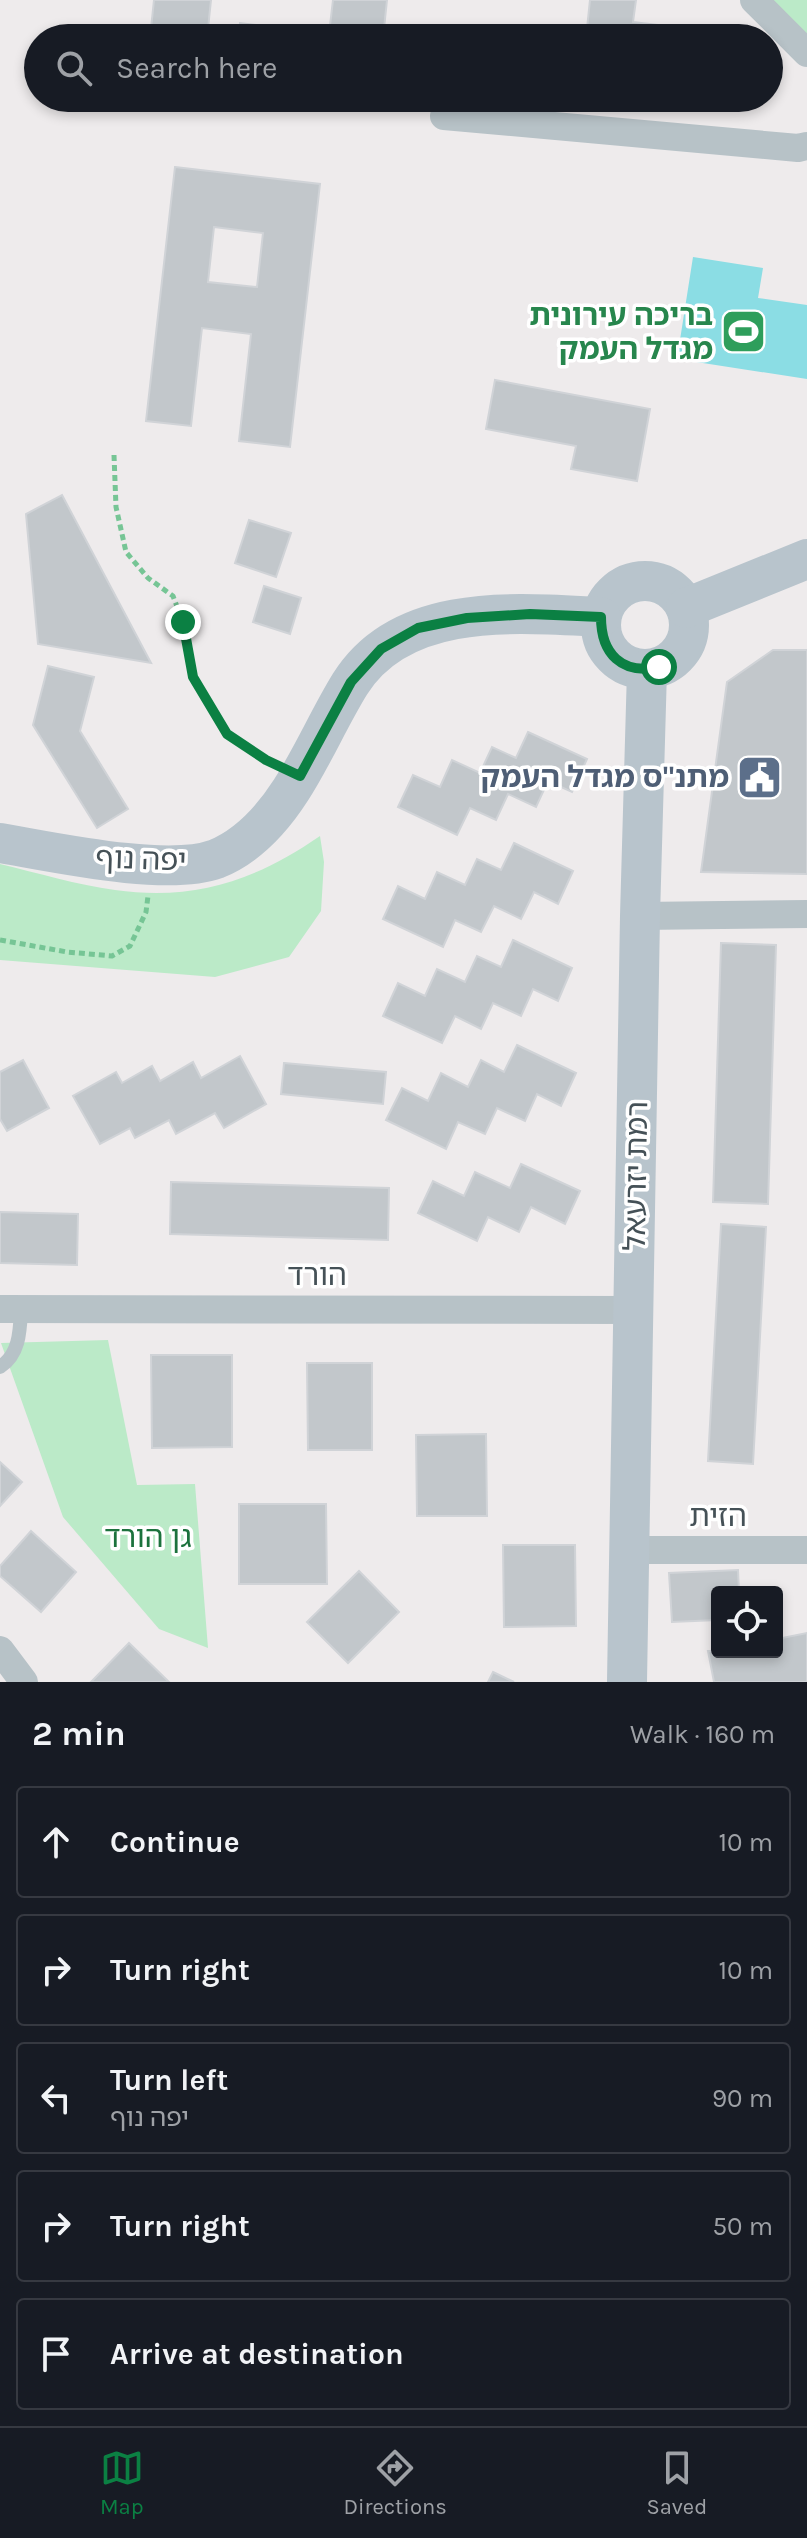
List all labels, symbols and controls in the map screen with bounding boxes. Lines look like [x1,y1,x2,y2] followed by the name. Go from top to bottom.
[24,24,783,112] search box
[52,46,96,90] icon: search
[116,50,277,86] text: Search here
[529,297,713,367] place label: בריכה עירונית מגדל העמק
[720,308,768,356] sports icon: בריכה עירונית מגדל העמק
[165,604,201,640] route end
[641,649,677,685] route start
[736,753,784,801] public building icon: מתנ"ס מגדל העמק
[481,759,729,795] place label: מתנ"ס מגדל העמק
[95,839,187,879] street label: יפה נוף
[617,1101,655,1251] street label: רמת יזרעאל
[287,1257,347,1293] street label: הורד
[689,1498,747,1534] street label: הזית
[104,1519,192,1555] park label: גן הורד
[711,1586,783,1658] map controls
[711,1586,783,1658] button: locate
[32,1714,126,1754] text: 2 min
[630,1719,775,1750] text: Walk · 160 m
[34,1820,78,1864] icon: ahead
[110,1824,240,1860] text: Continue
[718,1827,773,1858] text: 10 m
[34,1948,78,1992] icon: right
[110,1952,250,1988] text: Turn right
[718,1955,773,1986] text: 10 m
[110,2062,228,2098] text: Turn left
[34,2076,78,2120] icon: left
[712,2083,773,2114] text: 90 m
[110,2102,189,2133] text: יפה נוף
[34,2204,78,2248] icon: right
[110,2208,250,2244] text: Turn right
[712,2211,773,2242] text: 50 m
[34,2332,78,2376] icon: arrive
[110,2336,404,2372] text: Arrive at destination
[100,2446,144,2520] tab: Map
[343,2446,447,2520] tab: Directions
[646,2446,707,2520] tab: Saved

